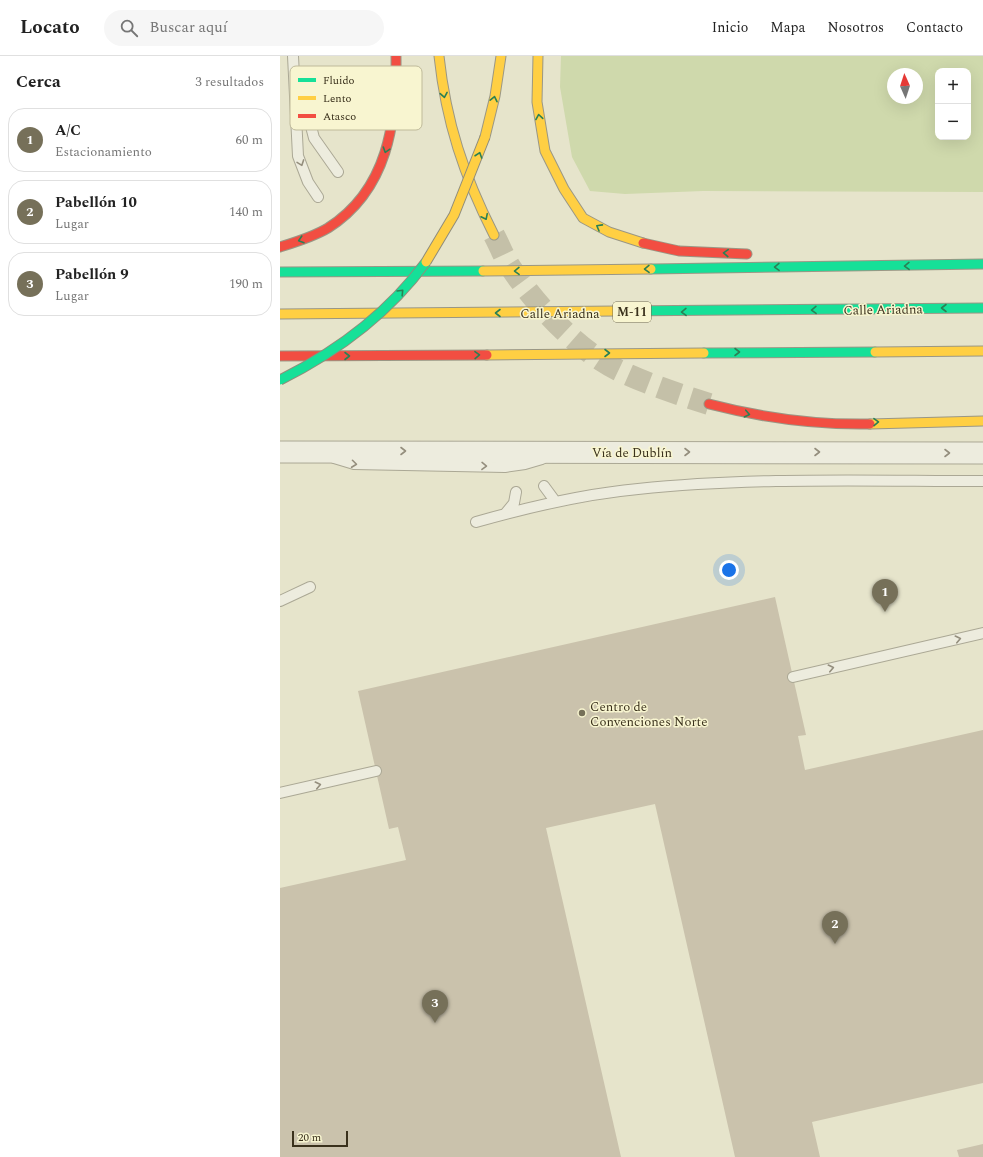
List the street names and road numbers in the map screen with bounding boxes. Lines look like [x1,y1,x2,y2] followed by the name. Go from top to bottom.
[843,299,924,321] street label: Calle Ariadna
[613,302,651,322] road number: M-11
[520,304,600,324] street label: Calle Ariadna
[592,443,673,463] street label: Vía de Dublín

